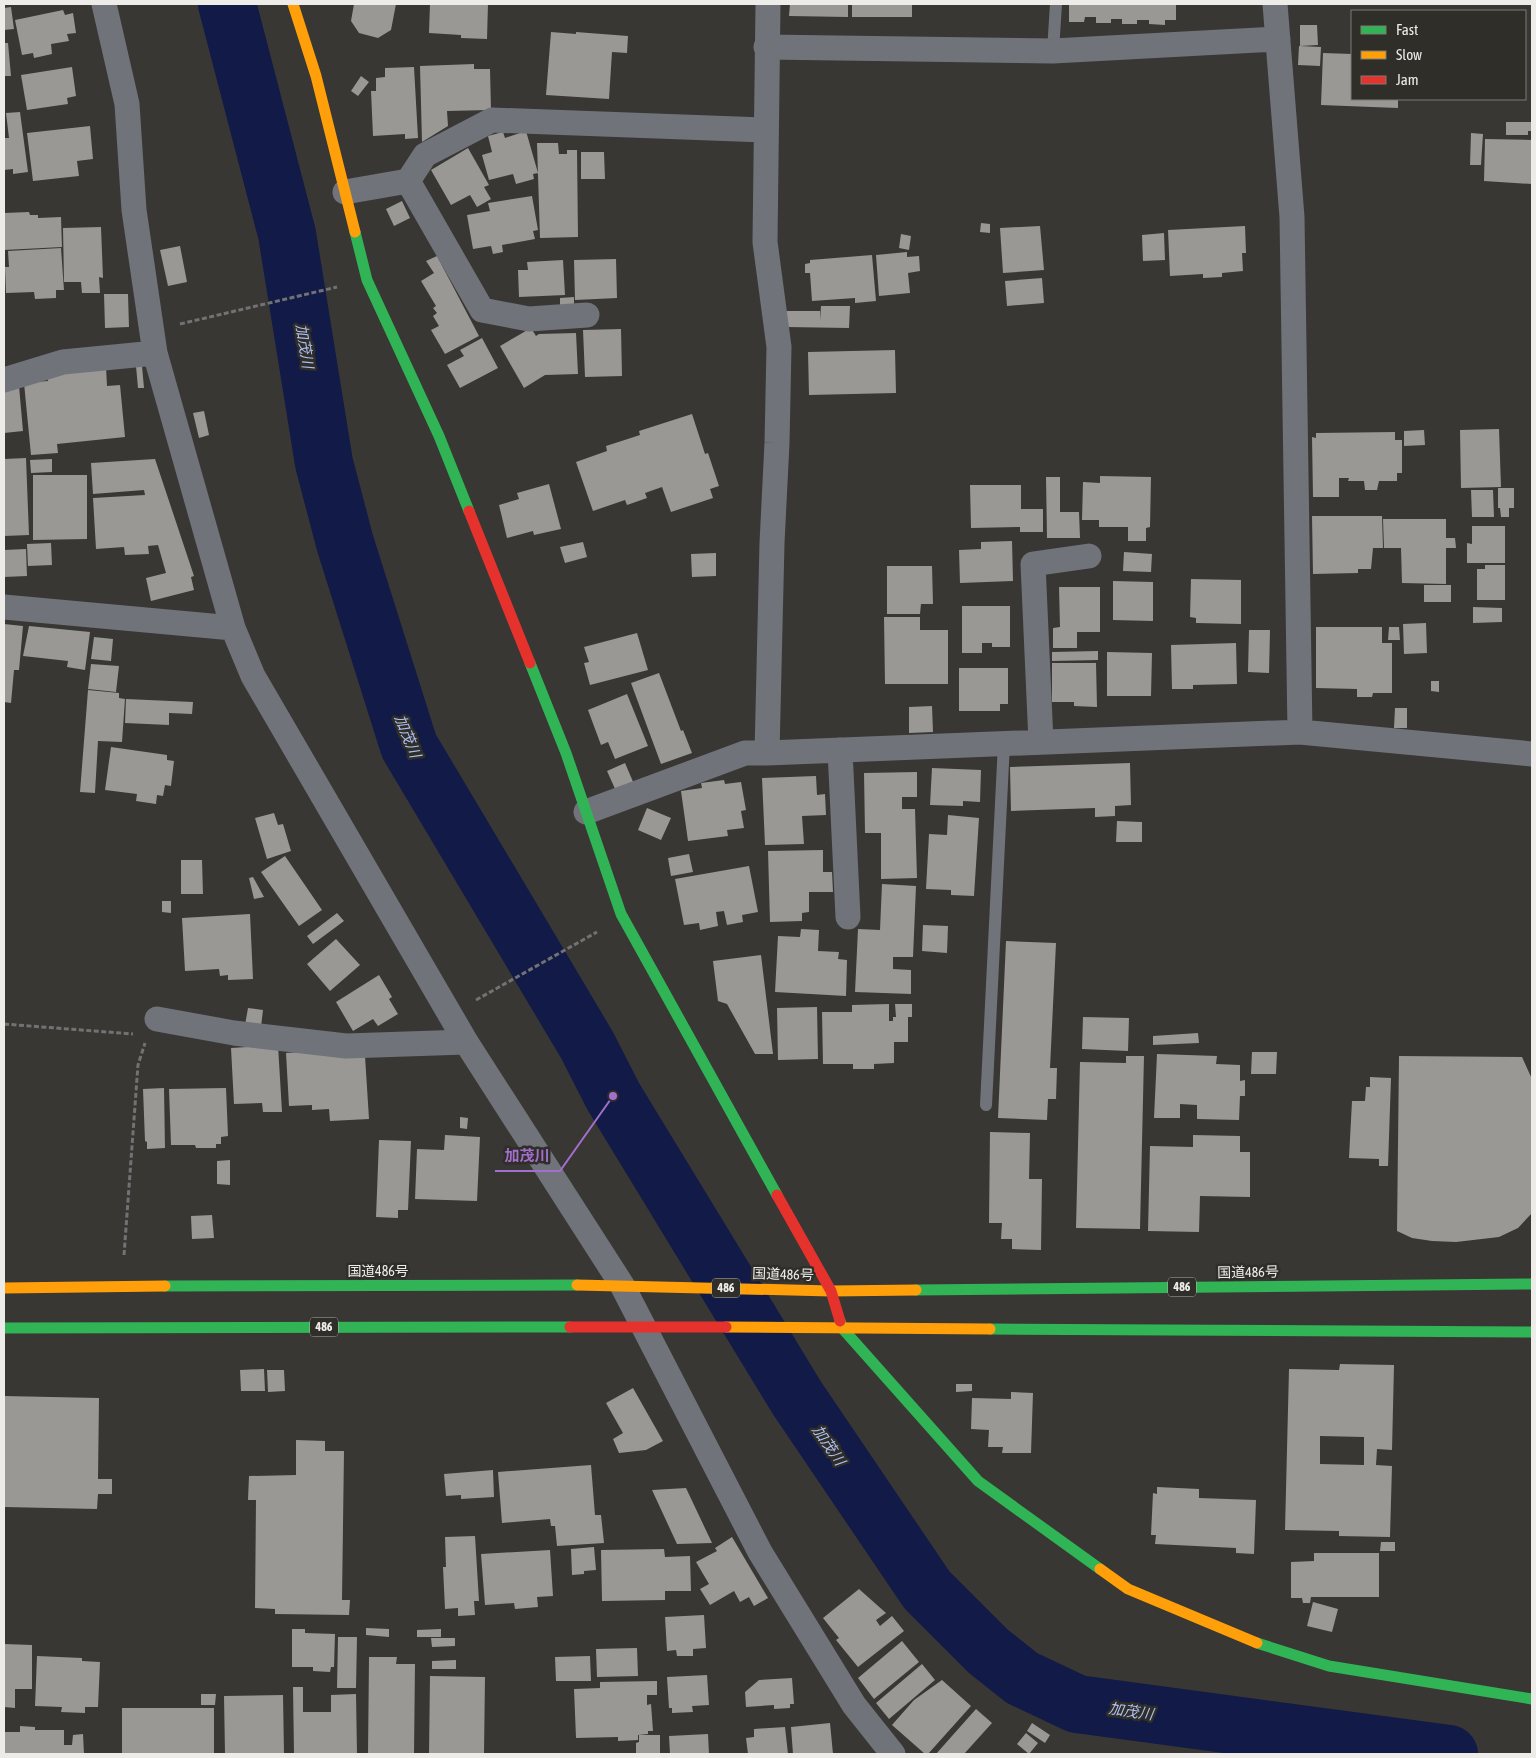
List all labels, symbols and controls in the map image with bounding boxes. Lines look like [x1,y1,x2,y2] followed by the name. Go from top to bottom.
[1351,10,1526,100] legend
[1396,21,1418,38] text: Fast
[1396,46,1422,63] text: Slow
[1396,71,1419,88] text: Jam
[293,322,317,372] water label: 加茂川
[392,712,425,762] water label: 加茂川
[495,1141,560,1171] callout: 加茂川
[504,1147,550,1164] text: 加茂川
[347,1263,409,1279] street label: 国道486号
[1217,1263,1279,1281] street label: 国道486号
[752,1265,814,1283] street label: 国道486号
[1168,1277,1196,1296] road number: 486
[712,1278,740,1298] road number: 486
[310,1318,338,1336] road number: 486
[809,1422,850,1470] water label: 加茂川
[1108,1699,1156,1723] water label: 加茂川

